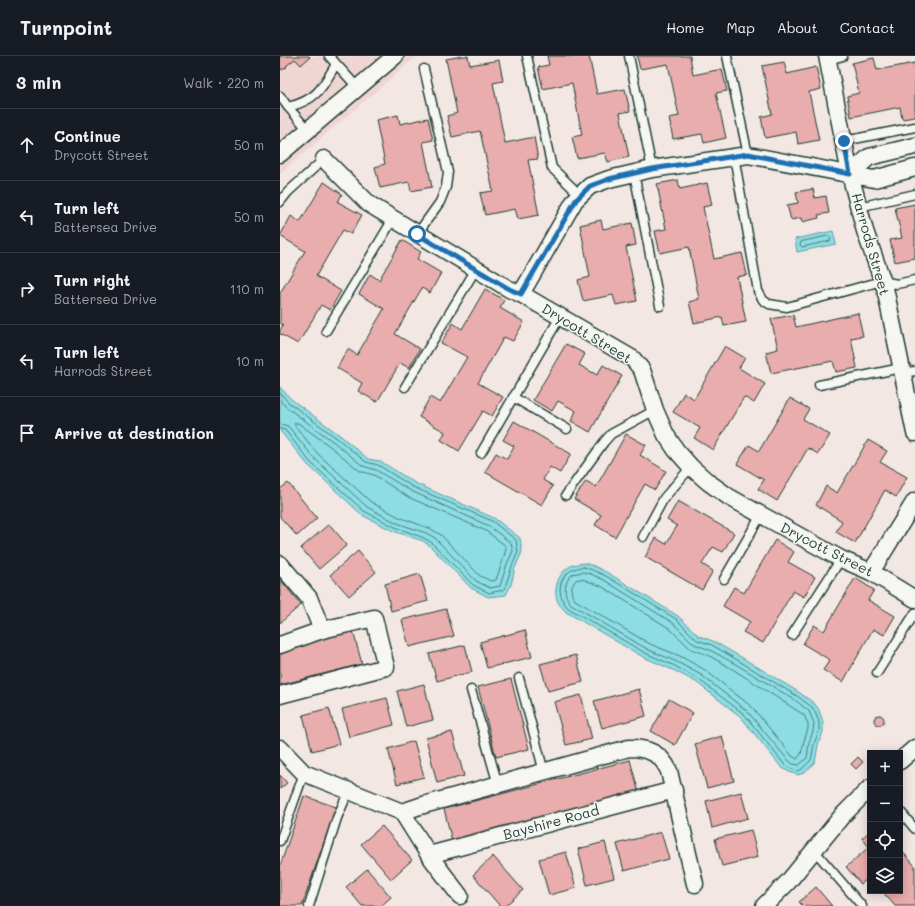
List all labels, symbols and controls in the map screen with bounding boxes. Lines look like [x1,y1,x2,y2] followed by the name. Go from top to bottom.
[20,15,112,40] text: Turnpoint
[666,18,704,37] text: Home
[726,18,755,37] text: Map
[777,18,818,37] text: About
[840,18,895,37] text: Contact
[16,71,61,93] text: 3 min
[183,74,264,91] text: Walk · 220 m
[54,126,121,146] text: Continue
[835,132,853,150] route end
[16,134,38,156] icon: ahead
[234,136,264,153] text: 50 m
[54,146,149,163] text: Drycott Street
[847,191,895,297] street label: Harrods Street
[54,198,119,218] text: Turn left
[16,206,38,228] icon: left
[234,208,264,225] text: 50 m
[54,218,157,235] text: Battersea Drive
[408,225,426,243] route start
[54,270,131,290] text: Turn right
[16,278,38,300] icon: right
[230,280,264,297] text: 110 m
[54,290,157,307] text: Battersea Drive
[538,299,636,367] street label: Drycott Street
[54,342,119,362] text: Turn left
[16,350,38,372] icon: left
[236,352,264,369] text: 10 m
[54,362,152,379] text: Harrods Street
[16,422,38,444] icon: arrive
[54,423,214,443] text: Arrive at destination
[777,517,877,581] street label: Drycott Street
[867,750,903,894] map controls
[867,750,903,786] button: +
[867,786,903,822] button: −
[501,800,601,844] street label: Bayshire Road
[867,822,903,858] button: locate
[867,858,903,894] button: layers

